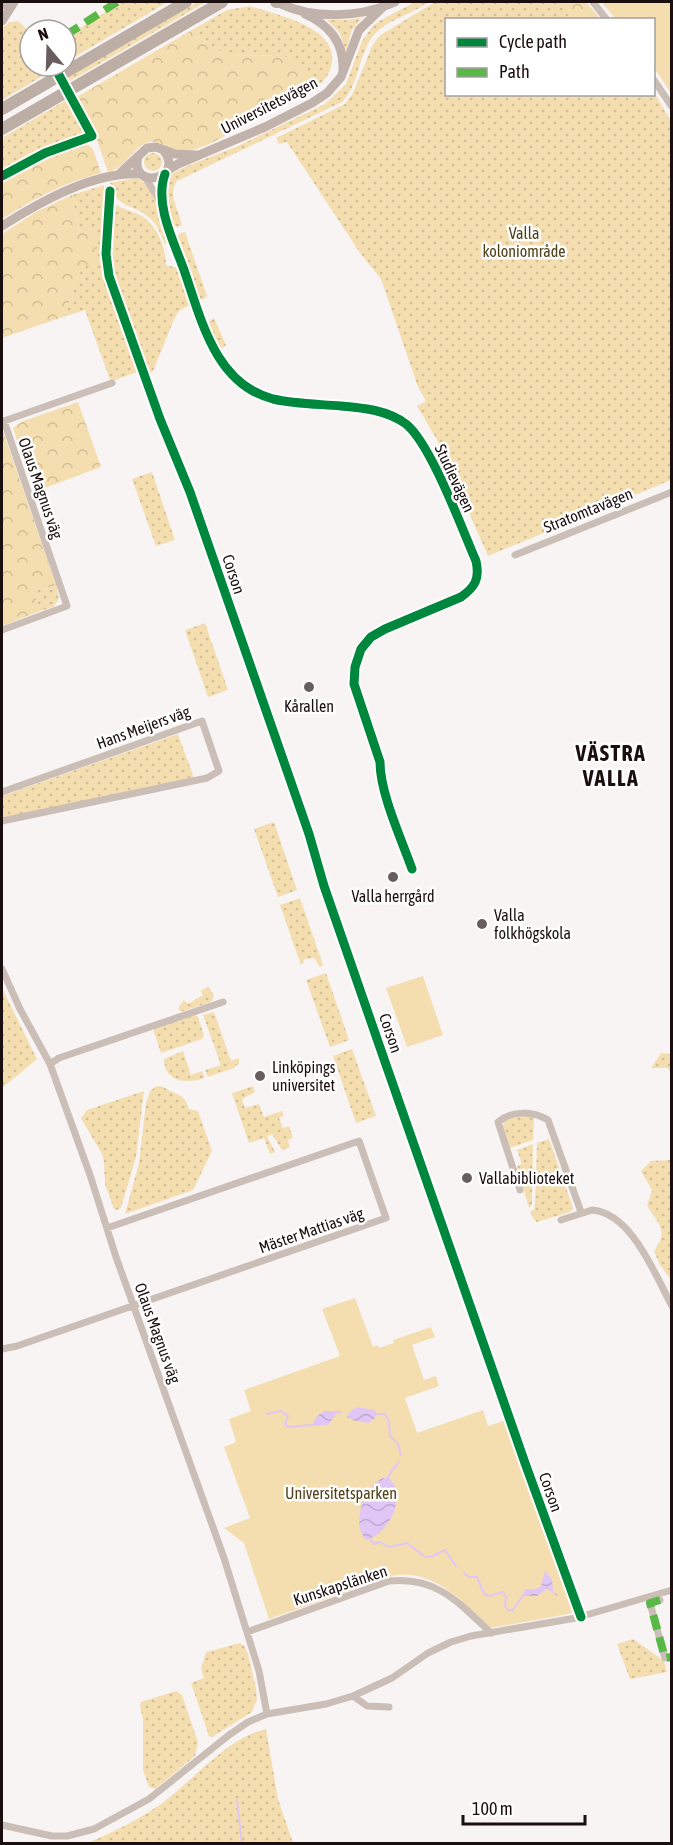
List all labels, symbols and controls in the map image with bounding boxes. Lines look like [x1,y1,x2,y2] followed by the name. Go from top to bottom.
[18,18,78,78] north arrow
[445,18,655,96] legend
[36,24,51,44] text: N
[499,31,567,52] text: Cycle path
[499,61,530,82] text: Path
[218,73,321,138] street label: Universitetsvägen
[482,224,566,260] park label: Valla koloniområde
[14,435,67,541] street label: Olaus Magnus väg
[431,441,479,515] street label: Studievägen
[541,484,635,537] street label: Stratomtavägen
[219,552,249,596] street label: Corson
[302,680,316,694] marker: Kårallen
[284,697,334,715] place label: Kårallen
[94,702,193,753] street label: Hans Meijers väg
[575,740,646,791] district label: VÄSTRA VALLA
[386,870,400,884] marker: Valla herrgård
[351,887,435,906] place label: Valla herrgård
[494,906,571,943] place label: Valla folkhögskola
[475,917,489,931] marker: Valla folkhögskola
[376,1011,406,1055] street label: Corson
[272,1058,336,1094] place label: Linköpings universitet
[253,1069,267,1083] marker: Linköpings universitet
[479,1169,575,1187] place label: Vallabiblioteket
[460,1171,474,1185] marker: Vallabiblioteket
[256,1204,366,1257] street label: Mäster Mattias väg
[131,1280,185,1386] street label: Olaus Magnus väg
[536,1470,566,1514] street label: Corson
[285,1484,397,1503] park label: Universitetsparken
[291,1561,390,1610] street label: Kunskapslänken
[463,1788,584,1826] scale bar
[472,1798,513,1819] text: 100 m

